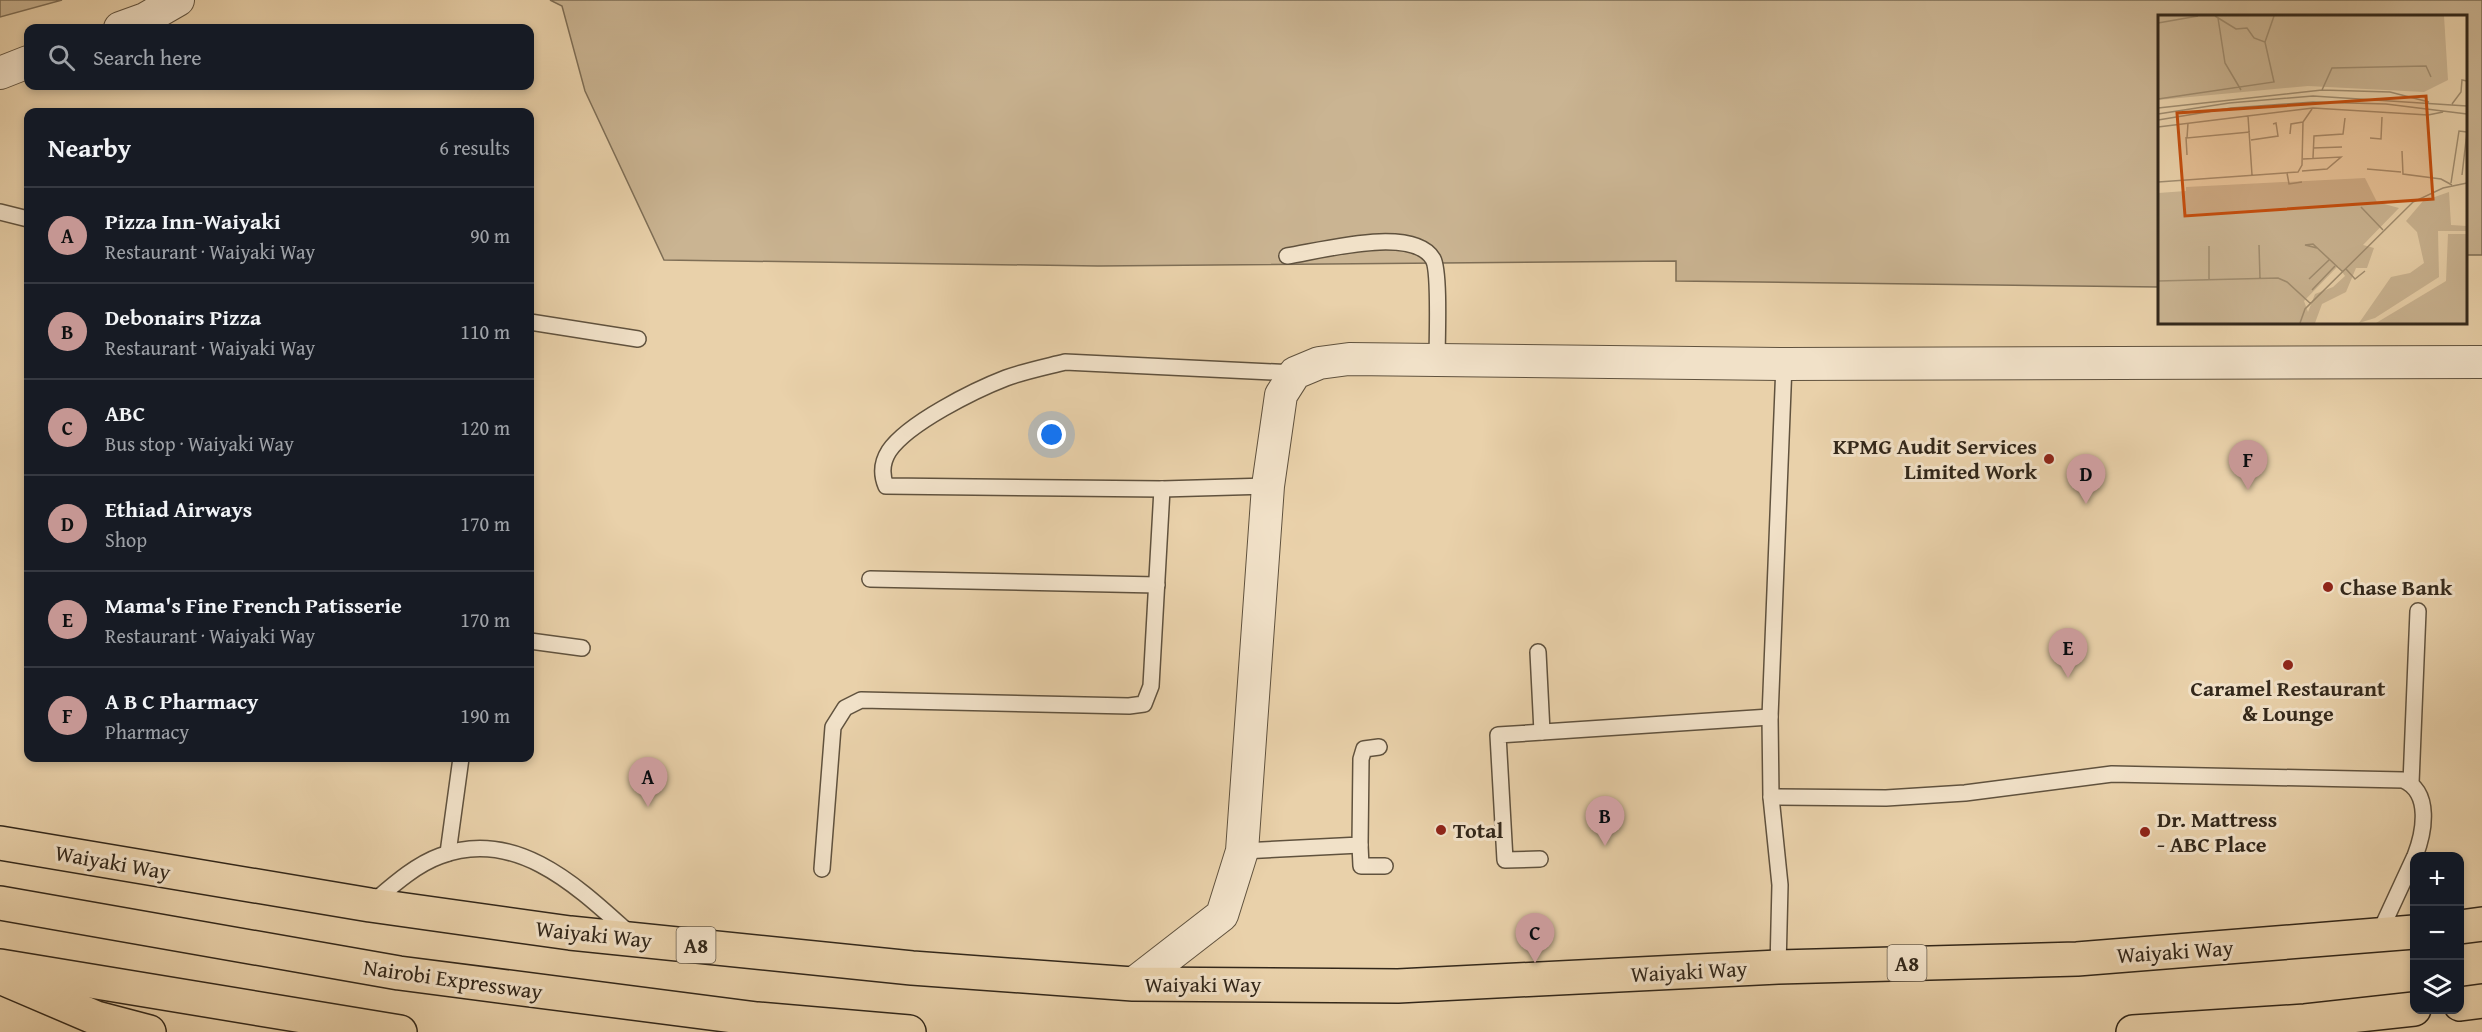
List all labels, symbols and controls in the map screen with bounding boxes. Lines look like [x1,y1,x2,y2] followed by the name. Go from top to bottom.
[2158,15,2467,324] inset map
[24,24,534,90] search box
[45,41,78,74] icon: search
[93,41,202,73] text: Search here
[48,128,131,167] text: Nearby
[439,133,510,162] text: 6 results
[105,205,281,237] text: Pizza Inn-Waiyaki
[61,221,74,250] text: A
[470,221,510,250] text: 90 m
[105,237,315,266] text: Restaurant · Waiyaki Way
[105,301,261,333] text: Debonairs Pizza
[61,317,74,346] text: B
[460,317,510,346] text: 110 m
[105,333,315,362] text: Restaurant · Waiyaki Way
[105,397,145,429] text: ABC
[62,413,73,442] text: C
[460,413,510,442] text: 120 m
[1037,420,1066,449] your location
[105,429,294,458] text: Bus stop · Waiyaki Way
[1833,430,2037,487] place label: KPMG Audit Services Limited Work
[2228,440,2268,490] pin: F
[2042,452,2056,466] marker: KPMG Audit Services Limited Work
[2066,454,2106,504] pin: D
[105,493,252,525] text: Ethiad Airways
[61,509,74,538] text: D
[460,509,510,538] text: 170 m
[105,525,147,554] text: Shop
[2340,571,2453,603] place label: Chase Bank
[2321,580,2335,594] marker: Chase Bank
[105,589,402,621] text: Mama's Fine French Patisserie
[62,605,73,634] text: E
[460,605,510,634] text: 170 m
[105,621,315,650] text: Restaurant · Waiyaki Way
[2048,628,2088,678] pin: E
[2281,658,2295,672] marker: Caramel Restaurant & Lounge
[2191,672,2386,729] place label: Caramel Restaurant & Lounge
[105,685,258,717] text: A B C Pharmacy
[62,701,73,730] text: F
[460,701,510,730] text: 190 m
[105,717,189,746] text: Pharmacy
[628,758,668,807] pin: A
[1586,796,1624,846] pin: B
[2157,803,2277,860] place label: Dr. Mattress - ABC Place
[1453,814,1503,846] place label: Total
[1434,823,1448,837] marker: Total
[2138,825,2152,839] marker: Dr. Mattress - ABC Place
[53,836,173,888] street label: Waiyaki Way
[2410,852,2464,1014] map controls
[2410,852,2464,906] button: +
[2410,906,2464,960] button: −
[534,912,654,956] street label: Waiyaki Way
[1516,914,1555,963] pin: C
[676,927,716,963] road number: A8
[2116,931,2234,971] street label: Waiyaki Way
[1888,945,1926,981] road number: A8
[361,951,545,1007] street label: Nairobi Expressway
[1630,952,1748,990] street label: Waiyaki Way
[2410,960,2464,1014] button: layers
[1145,968,1261,1000] street label: Waiyaki Way

